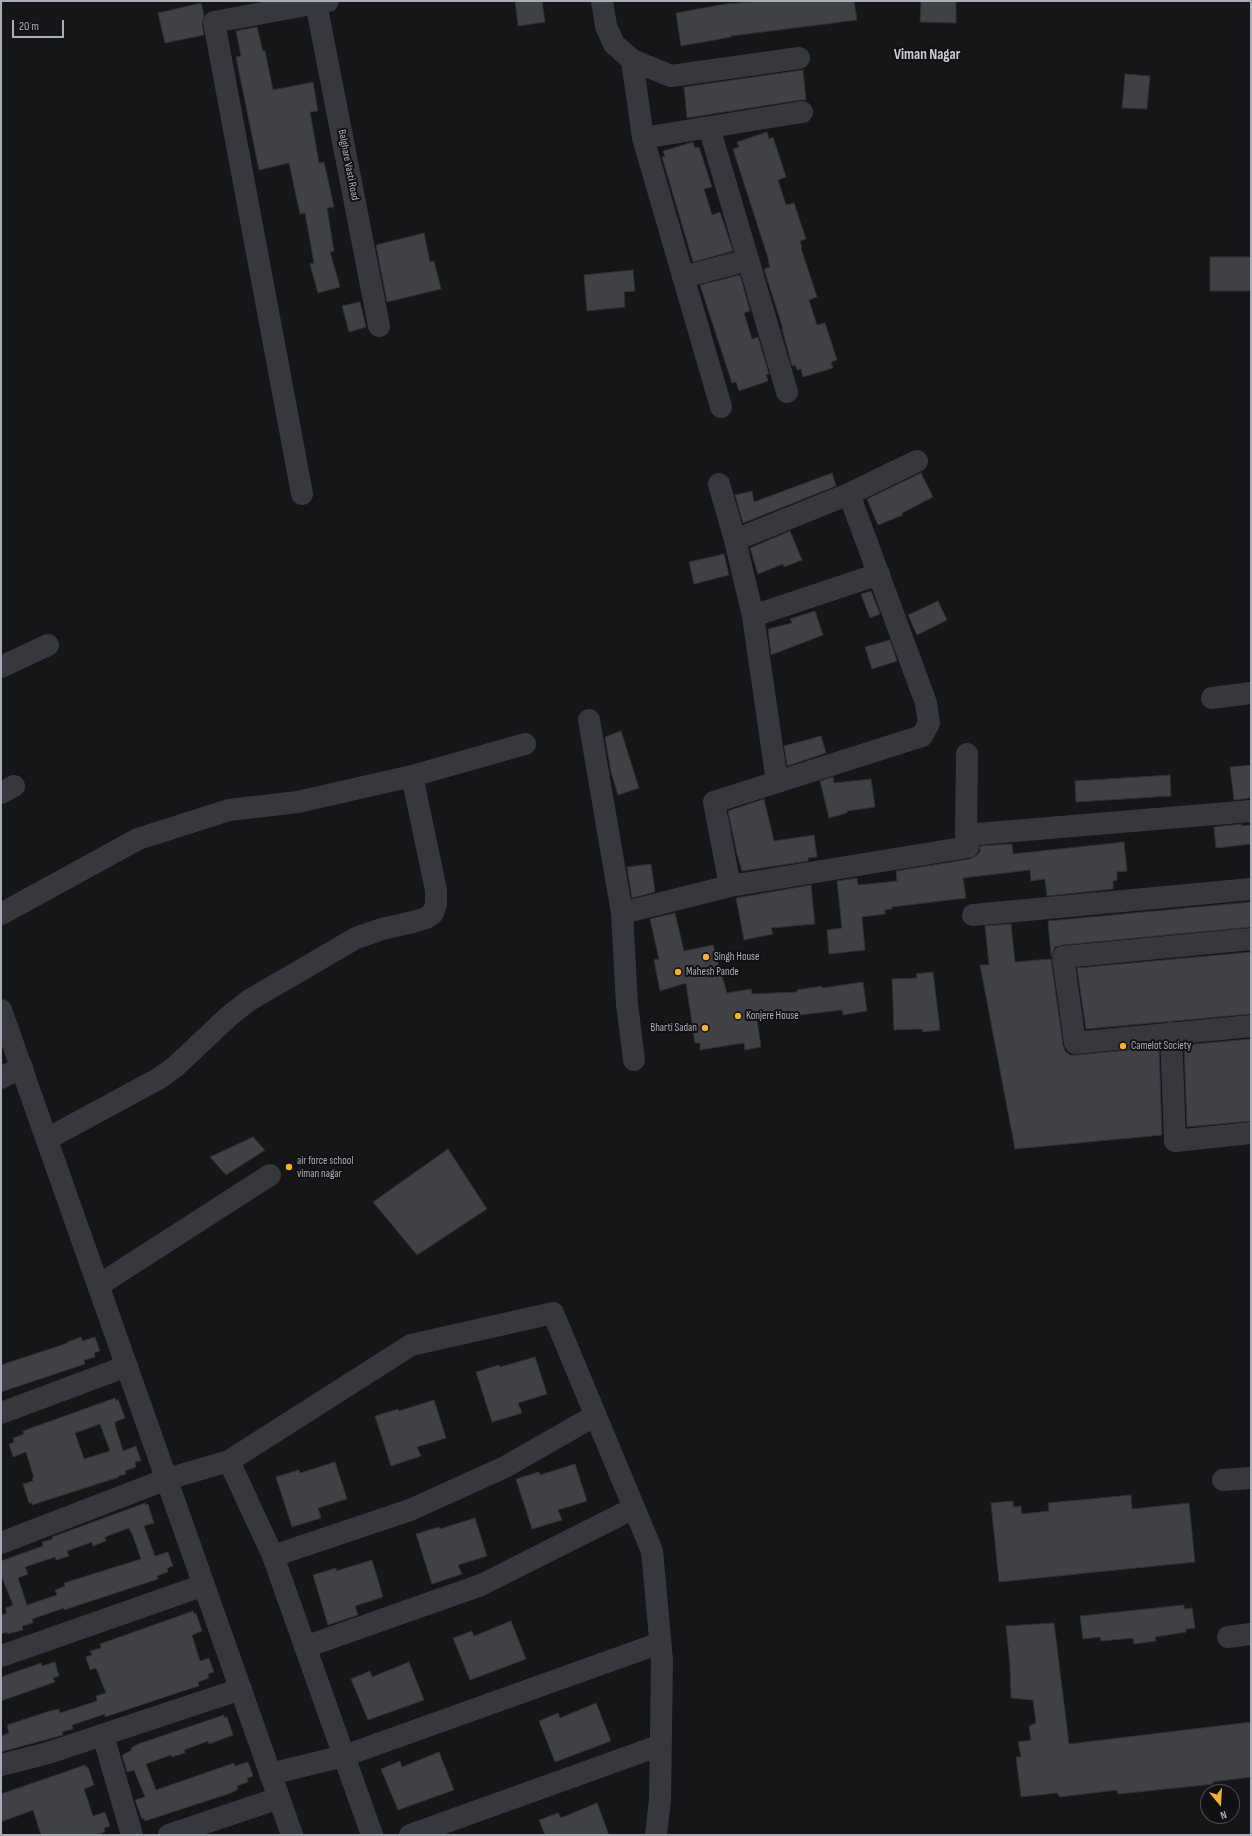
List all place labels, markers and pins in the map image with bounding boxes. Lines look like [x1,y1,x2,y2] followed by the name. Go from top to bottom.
[714,950,759,964] place label: Singh House
[701,952,711,962] marker: Singh House
[686,965,739,979] place label: Mahesh Pande
[673,967,683,977] marker: Mahesh Pande
[746,1009,799,1023] place label: Konjere House
[733,1011,743,1021] marker: Konjere House
[650,1021,697,1035] place label: Bharti Sadan
[700,1023,710,1033] marker: Bharti Sadan
[1131,1039,1191,1053] place label: Camelot Society
[1118,1041,1128,1051] marker: Camelot Society
[297,1154,353,1180] place label: air force school viman nagar
[284,1162,294,1172] marker: air force school viman nagar

